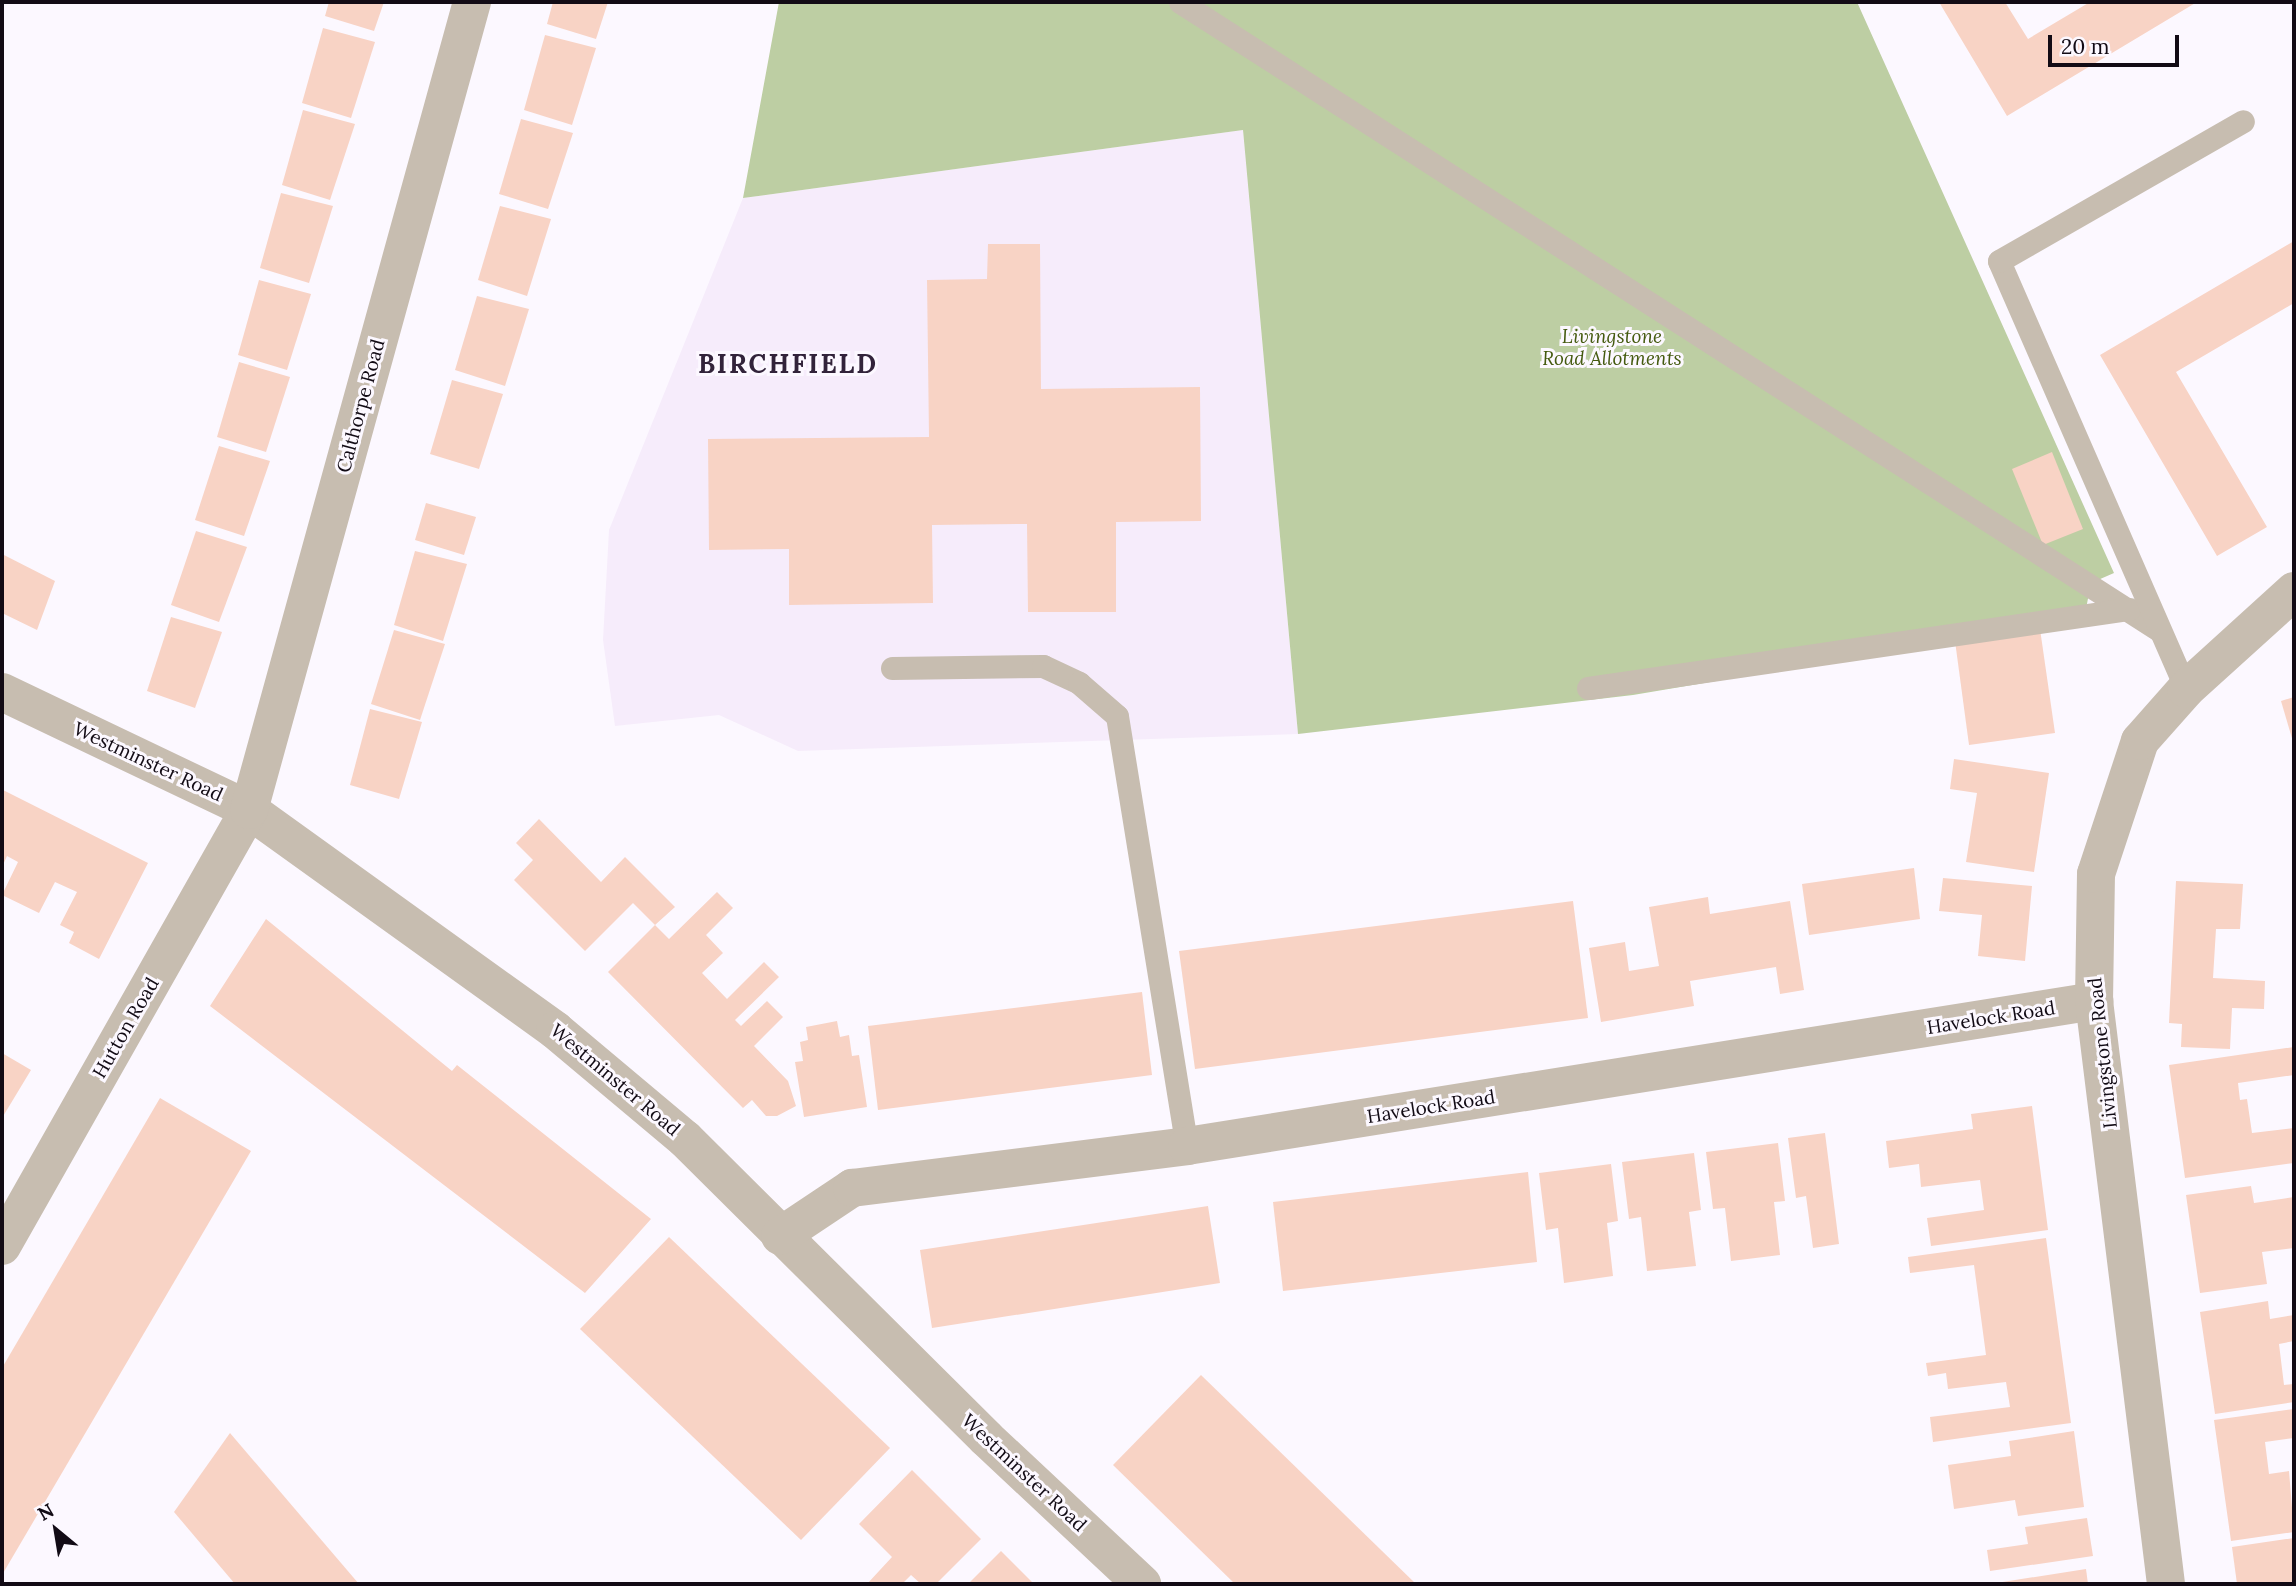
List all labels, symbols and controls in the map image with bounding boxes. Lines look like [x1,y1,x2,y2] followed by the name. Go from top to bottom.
[2051,21,2182,65] scale bar
[2061,33,2110,60] text: 20 m
[1542,326,1682,370] park label: Livingstone Road Allotments
[332,337,390,475] street label: Calthorpe Road
[699,348,877,380] district label: BIRCHFIELD
[70,717,226,807] street label: Westminster Road
[88,974,164,1082] street label: Hutton Road
[2084,976,2122,1130] street label: Livingstone Road
[1925,997,2057,1039] street label: Havelock Road
[546,1019,684,1141] street label: Westminster Road
[1365,1086,1497,1128] street label: Havelock Road
[957,1409,1091,1537] street label: Westminster Road
[21,1495,91,1565] north arrow
[33,1498,58,1526] text: N

